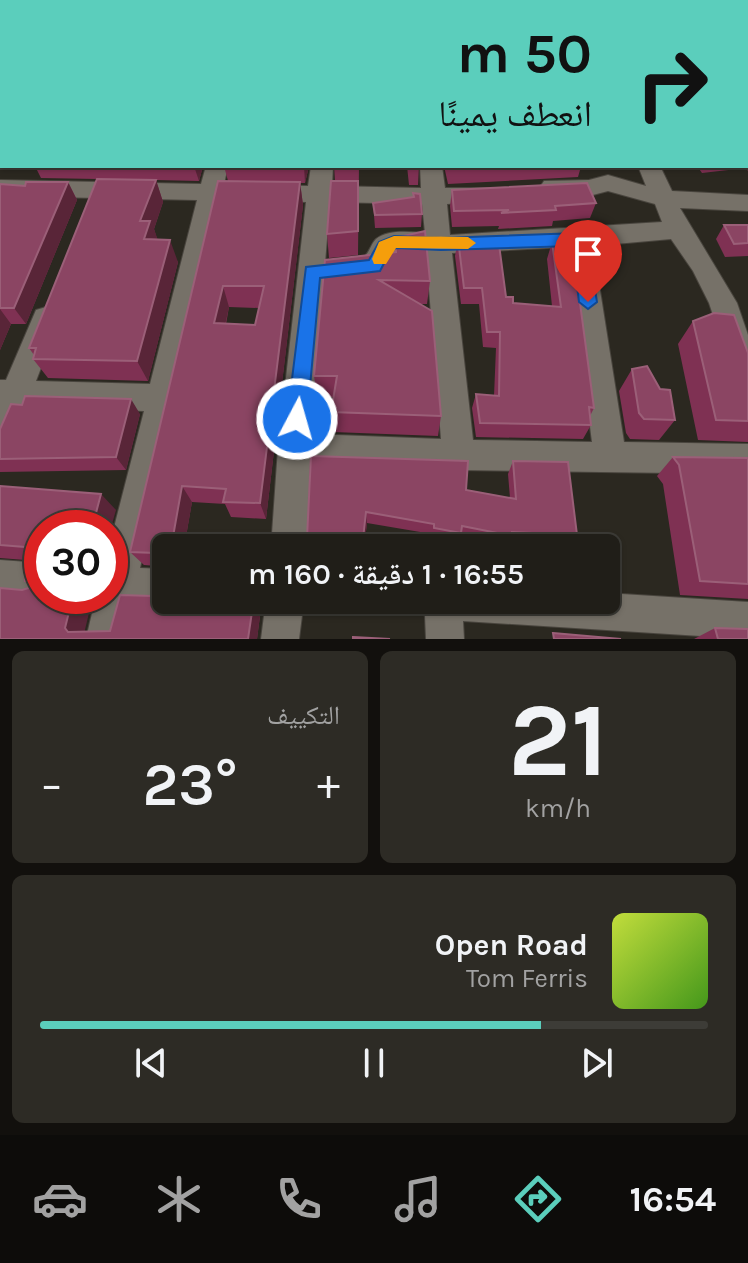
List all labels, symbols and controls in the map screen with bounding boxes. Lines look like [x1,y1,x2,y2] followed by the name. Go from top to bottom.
[457,21,592,86] text: 50 m
[620,32,724,136] icon: right
[438,93,592,135] text: انعطف يمينًا
[554,220,622,302] pin
[566,232,610,276] icon: arrive
[255,377,339,461] position arrow
[24,510,128,614] speed limit sign: 30
[248,556,524,592] text: 16:55 · 1 دقيقة · 160 m
[508,680,608,801] text: 21
[267,700,340,731] text: التكييف
[142,750,238,820] text: 23°
[40,759,63,810] text: −
[317,759,340,810] text: +
[525,793,591,824] text: km/h
[435,927,588,963] text: Open Road
[466,963,588,994] text: Tom Ferris
[129,1041,173,1085] icon: previous
[352,1041,396,1085] icon: pause
[575,1041,619,1085] icon: next
[32,1171,88,1227] icon: car
[151,1171,207,1227] icon: climate
[271,1171,327,1227] icon: phone
[390,1171,446,1227] icon: music
[510,1171,566,1227] icon: directions
[629,1178,716,1220] text: 16:54

